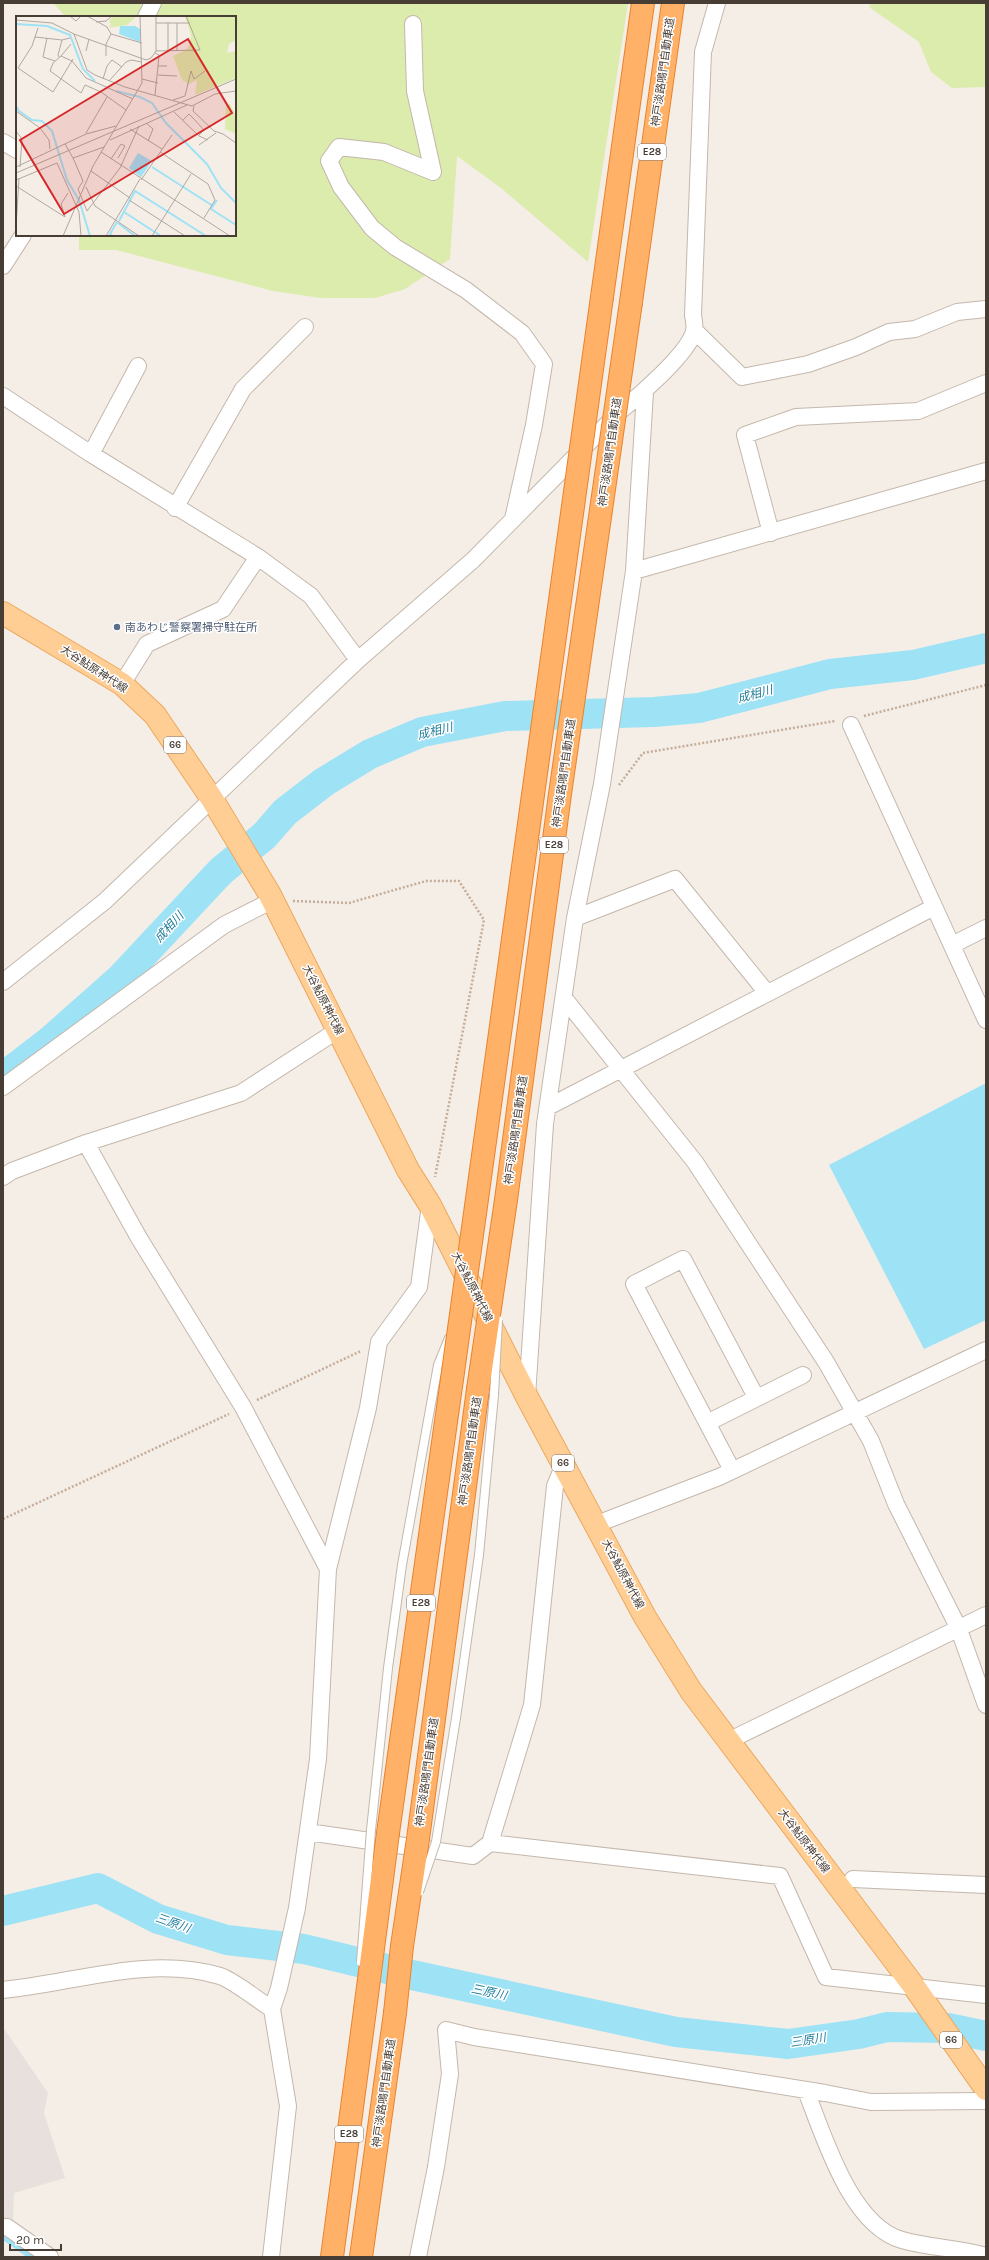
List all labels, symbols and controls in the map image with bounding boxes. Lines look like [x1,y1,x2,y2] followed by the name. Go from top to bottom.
[16,16,236,236] inset map
[649,17,677,127] street label: 神戸淡路鳴門自動車道
[638,144,666,160] road number: E28
[596,397,624,507] street label: 神戸淡路鳴門自動車道
[125,621,258,634] place label: 南あわじ警察署掃守駐在所
[112,622,122,632] marker: 南あわじ警察署掃守駐在所
[58,643,130,695] street label: 大谷鮎原神代線
[736,682,776,705] water label: 成相川
[550,718,578,828] street label: 神戸淡路鳴門自動車道
[416,719,456,742] water label: 成相川
[164,737,186,753] road number: 66
[540,837,568,853] road number: E28
[152,908,188,945] water label: 成相川
[300,963,346,1037] street label: 大谷鮎原神代線
[502,1075,530,1185] street label: 神戸淡路鳴門自動車道
[449,1250,495,1324] street label: 大谷鮎原神代線
[456,1396,484,1506] street label: 神戸淡路鳴門自動車道
[552,1455,574,1471] road number: 66
[599,1537,647,1611] street label: 大谷鮎原神代線
[407,1595,435,1611] road number: E28
[413,1717,441,1827] street label: 神戸淡路鳴門自動車道
[776,1806,832,1876] street label: 大谷鮎原神代線
[154,1911,194,1936] water label: 三原川
[470,1981,510,2003] water label: 三原川
[789,2030,829,2050] water label: 三原川
[940,2032,962,2048] road number: 66
[370,2038,398,2148] street label: 神戸淡路鳴門自動車道
[335,2126,363,2142] road number: E28
[10,2226,61,2252] scale bar
[16,2233,44,2247] text: 20 m

